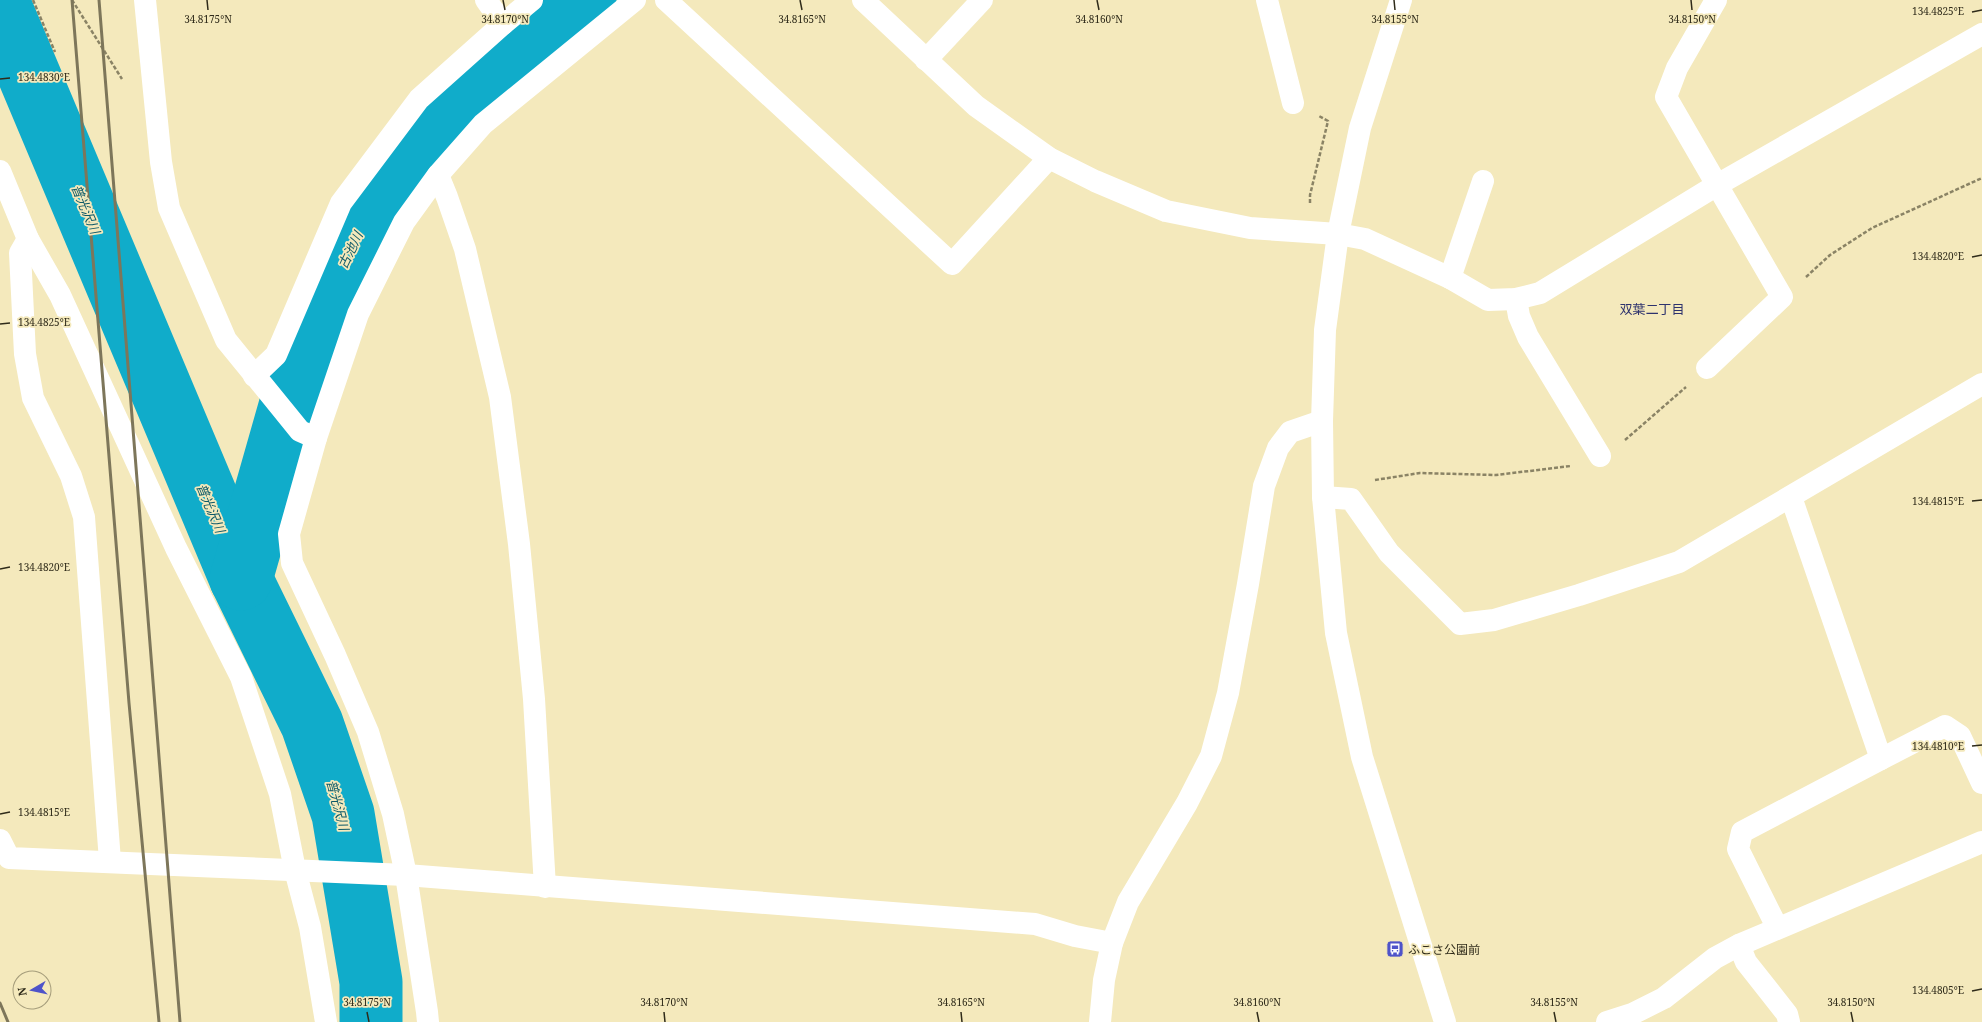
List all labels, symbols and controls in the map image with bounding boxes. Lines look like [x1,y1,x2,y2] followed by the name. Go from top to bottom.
[1912,4,1964,18] text: 134.4825°E
[184,12,232,26] text: 34.8175°N
[481,12,529,26] text: 34.8170°N
[778,12,826,26] text: 34.8165°N
[1075,12,1123,26] text: 34.8160°N
[1371,12,1419,26] text: 34.8155°N
[1668,12,1716,26] text: 34.8150°N
[18,70,70,84] text: 134.4830°E
[68,182,105,238] water label: 普光沢川
[333,227,368,271] water label: 古池川
[1912,249,1964,263] text: 134.4820°E
[1619,300,1685,318] district label: 双葉二丁目
[18,315,70,329] text: 134.4825°E
[193,481,230,537] water label: 普光沢川
[1912,494,1964,508] text: 134.4815°E
[18,560,70,574] text: 134.4820°E
[1912,739,1964,753] text: 134.4810°E
[323,778,354,834] water label: 普光沢川
[18,805,70,819] text: 134.4815°E
[1385,939,1405,959] bus stop icon: ふこさ公園前
[1408,941,1480,958] place label: ふこさ公園前
[12,970,52,1010] north arrow
[1912,983,1964,997] text: 134.4805°E
[13,986,30,997] text: N
[343,995,391,1009] text: 34.8175°N
[640,995,688,1009] text: 34.8170°N
[937,995,985,1009] text: 34.8165°N
[1233,995,1281,1009] text: 34.8160°N
[1530,995,1578,1009] text: 34.8155°N
[1827,995,1875,1009] text: 34.8150°N

